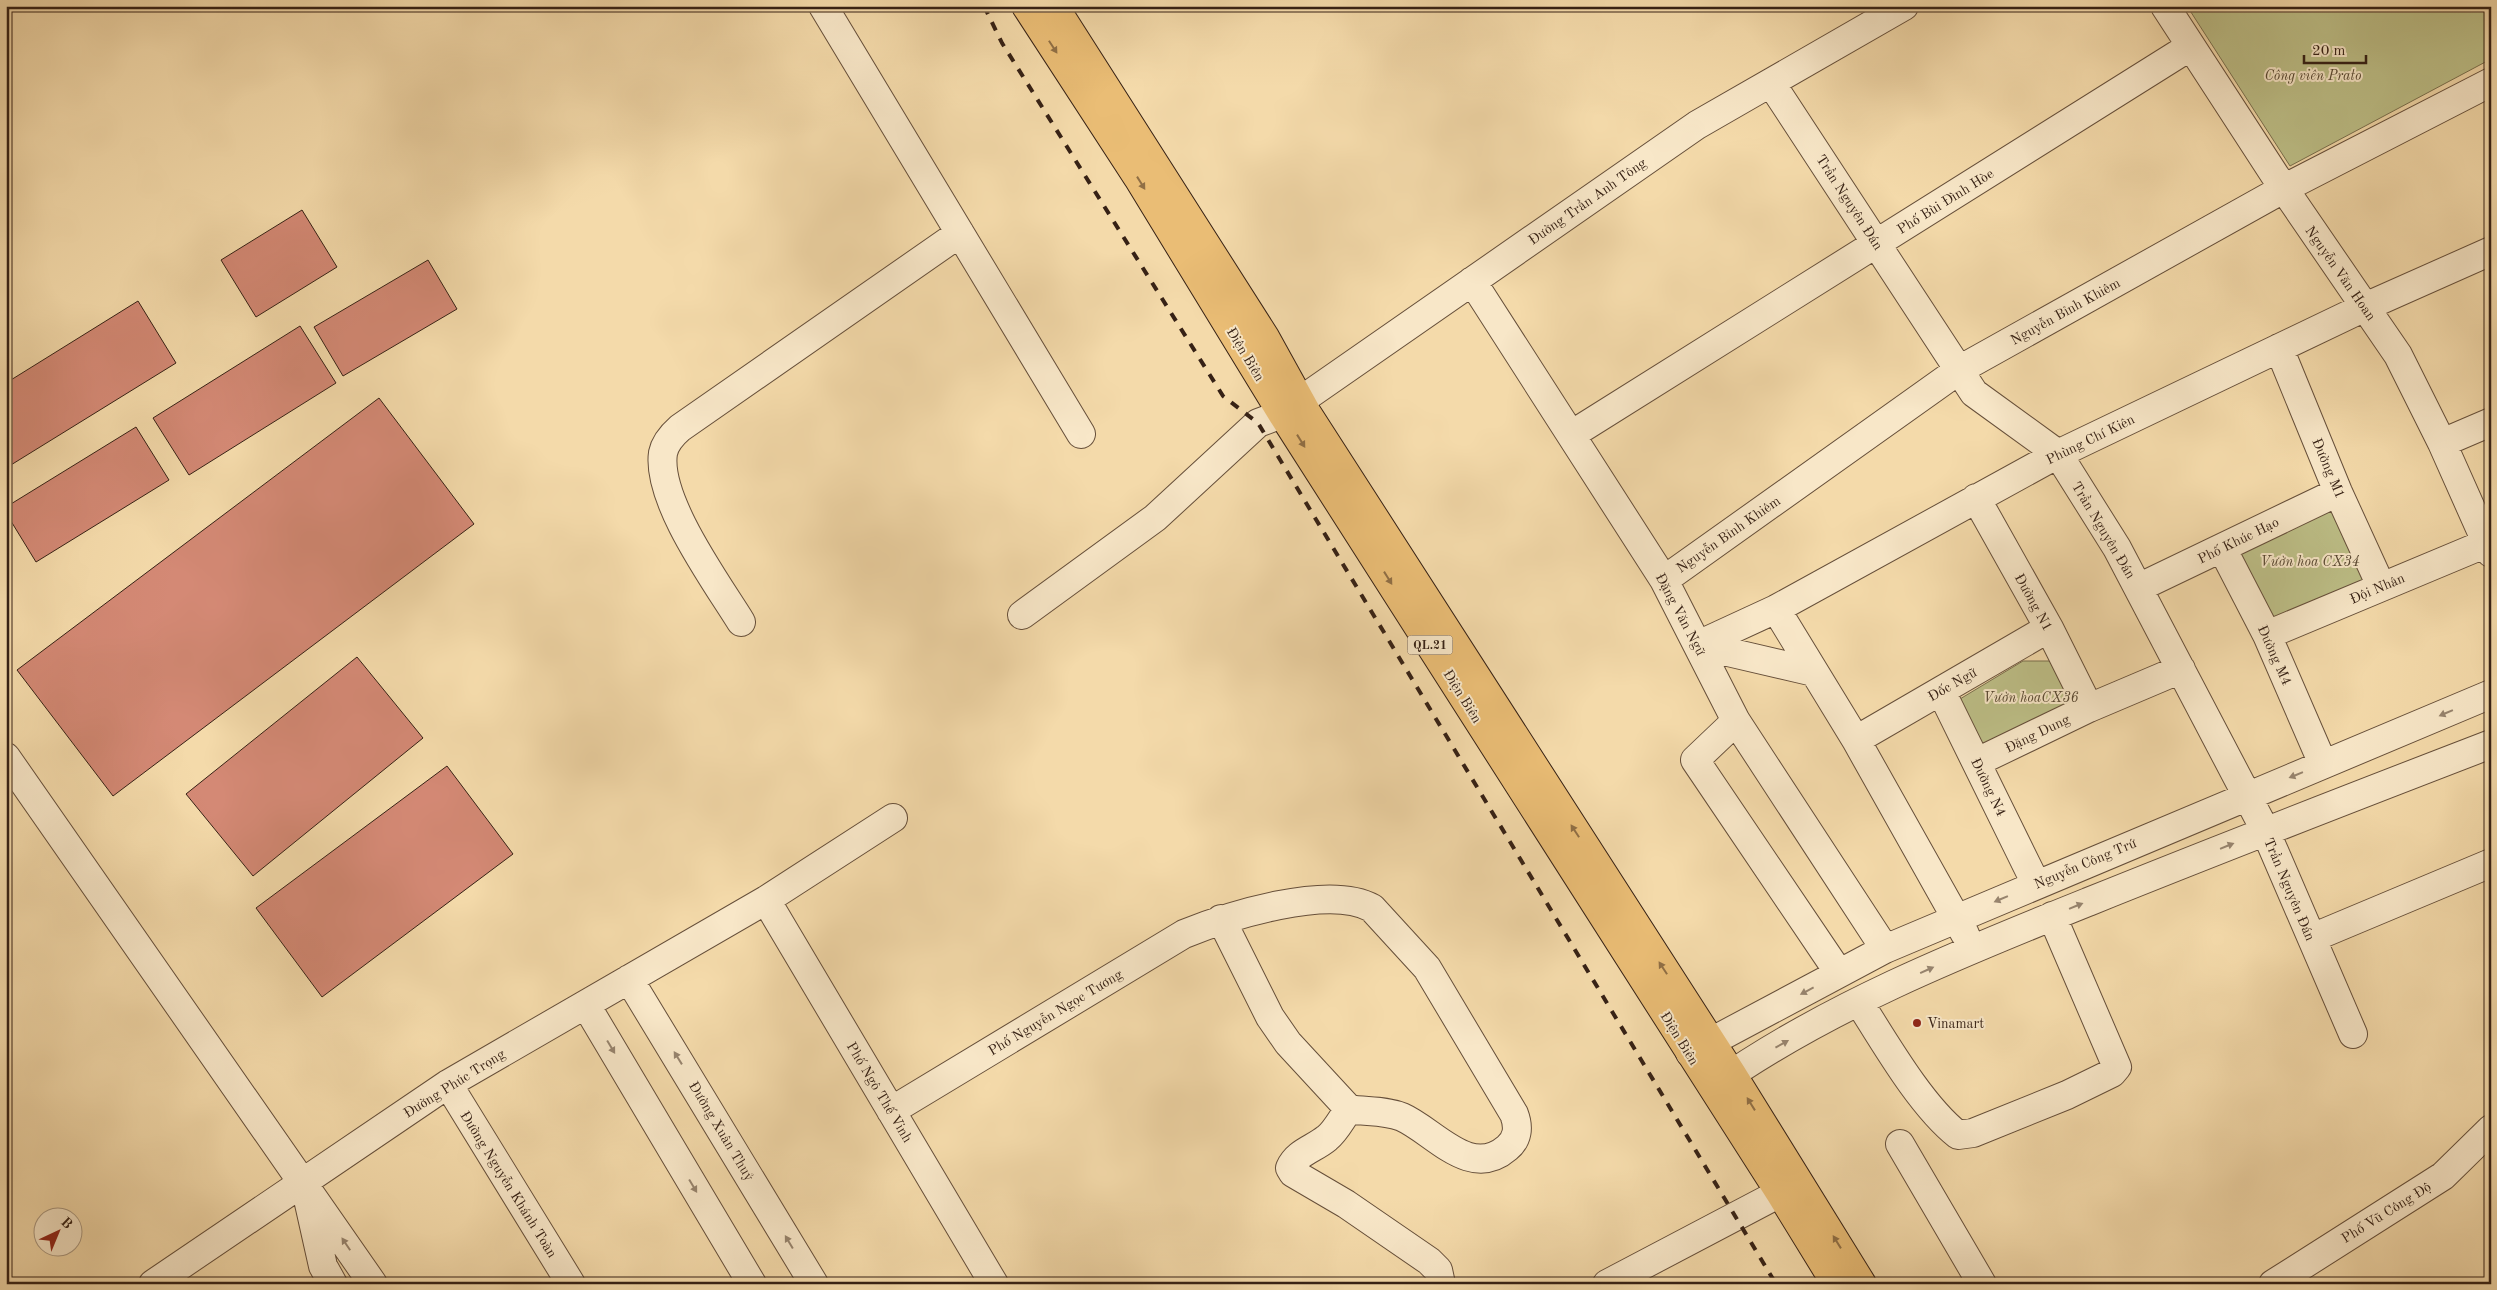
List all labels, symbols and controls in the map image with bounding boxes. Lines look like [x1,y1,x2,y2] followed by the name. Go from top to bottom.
[2304,32,2367,64] scale bar
[1048,40,1058,54] one-way arrow
[2312,44,2346,59] text: 20 m
[2264,69,2362,84] park label: Công viên Prato
[1813,151,1887,253] street label: Trần Nguyên Đán
[1525,154,1649,248] street label: Đường Trần Anh Tông
[1894,166,1996,237] street label: Phố Bùi Đình Hòe
[1137,177,1146,190] one-way arrow
[2302,223,2379,324] street label: Nguyễn Văn Hoan
[2008,275,2123,348] street label: Nguyễn Bỉnh Khiêm
[1224,325,1267,384] street label: Điện Biên
[2044,412,2137,467] street label: Phùng Chí Kiên
[1296,434,1305,447] one-way arrow
[2309,436,2347,501] street label: Đường M1
[2069,479,2139,582] street label: Trần Nguyên Đán
[1674,493,1783,576] street label: Nguyễn Bỉnh Khiêm
[2195,514,2281,567] street label: Phố Khúc Hạo
[2260,555,2360,569] park label: Vườn hoa CX34
[1383,571,1392,584] one-way arrow
[1653,571,1708,658] street label: Đặng Văn Ngữ
[2012,571,2055,633] street label: Đường N1
[2348,571,2407,607] street label: Đội Nhân
[2255,623,2294,688] street label: Đường M4
[1408,636,1452,654] road number: QL.21
[1925,664,1980,704] street label: Đốc Ngữ
[1440,667,1484,726] street label: Điện Biên
[1983,691,2079,705] park label: Vườn hoaCX36
[2439,709,2453,717] one-way arrow
[2003,712,2072,756] street label: Đặng Dung
[1968,756,2008,819] street label: Đường N4
[2288,771,2303,779] one-way arrow
[1571,824,1580,837] one-way arrow
[2032,835,2139,892] street label: Nguyễn Công Trứ
[2261,835,2319,943] street label: Trần Nguyên Đán
[2220,841,2234,849] one-way arrow
[1994,896,2008,904] one-way arrow
[2069,902,2084,910] one-way arrow
[1658,961,1668,974] one-way arrow
[1920,965,1934,973] one-way arrow
[985,966,1125,1058] street label: Phố Nguyễn Ngọc Tương
[1799,987,1814,995] one-way arrow
[1657,1009,1701,1068] street label: Điện Biên
[1911,1017,1923,1029] marker: Vinamart
[1927,1017,1984,1031] place label: Vinamart
[844,1039,916,1145] street label: Phố Ngô Thế Vinh
[606,1040,615,1053] one-way arrow
[1775,1040,1790,1048] one-way arrow
[401,1047,508,1121] street label: Đường Phúc Trọng
[674,1051,683,1064] one-way arrow
[686,1079,757,1184] street label: Đường Xuân Thuỷ
[1746,1098,1755,1111] one-way arrow
[457,1108,560,1261] street label: Đường Nguyễn Khánh Toàn
[2339,1179,2434,1246] street label: Phố Vũ Công Độ
[689,1180,698,1193] one-way arrow
[32,1208,82,1258] north arrow
[58,1215,75,1232] text: B
[784,1235,793,1248] one-way arrow
[1832,1236,1841,1249] one-way arrow
[341,1237,351,1250] one-way arrow

